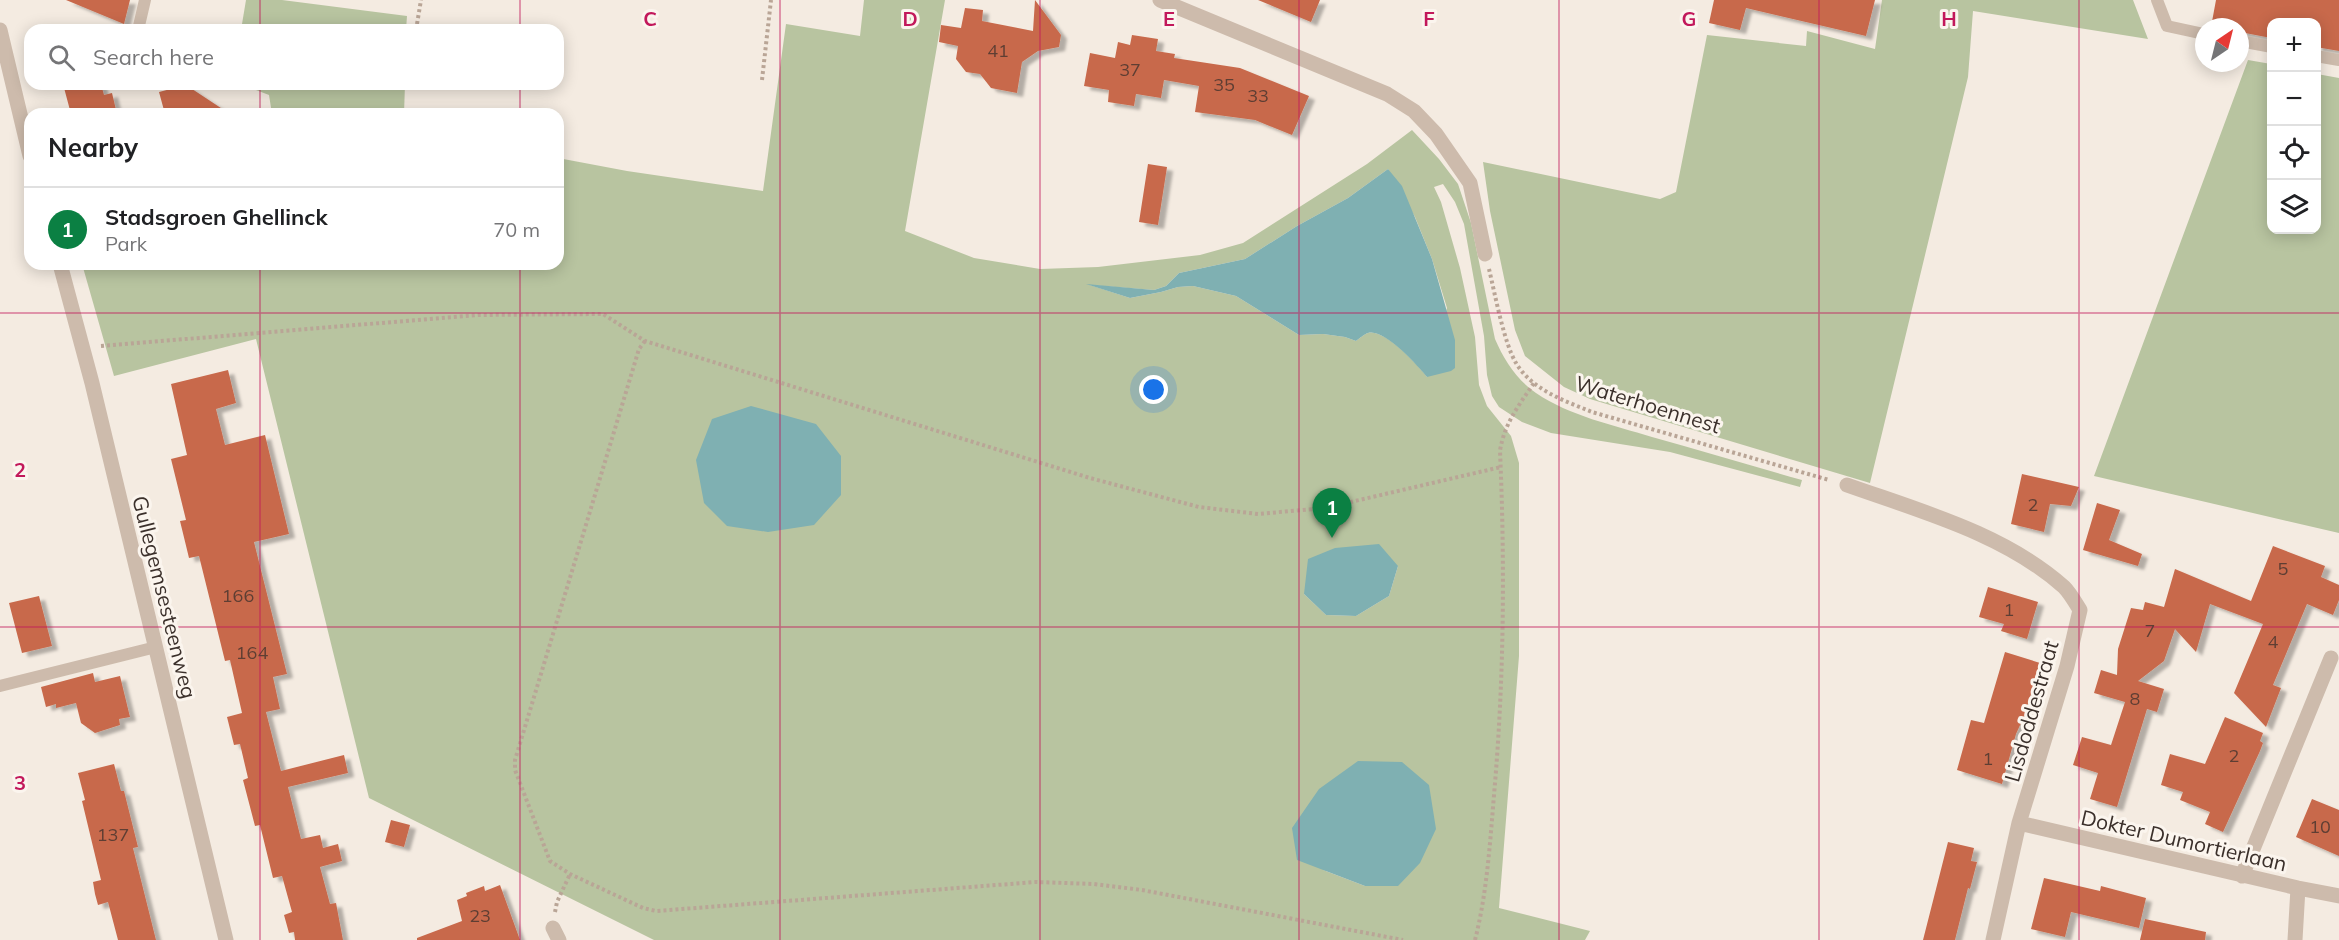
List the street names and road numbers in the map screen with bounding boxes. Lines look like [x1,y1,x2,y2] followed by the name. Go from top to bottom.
[1572,370,1724,438] street label: Waterhoennest
[127,493,203,701] street label: Gullegemsesteenweg
[1998,637,2064,785] street label: Lisdoddestraat
[2079,804,2289,876] street label: Dokter Dumortierlaan

